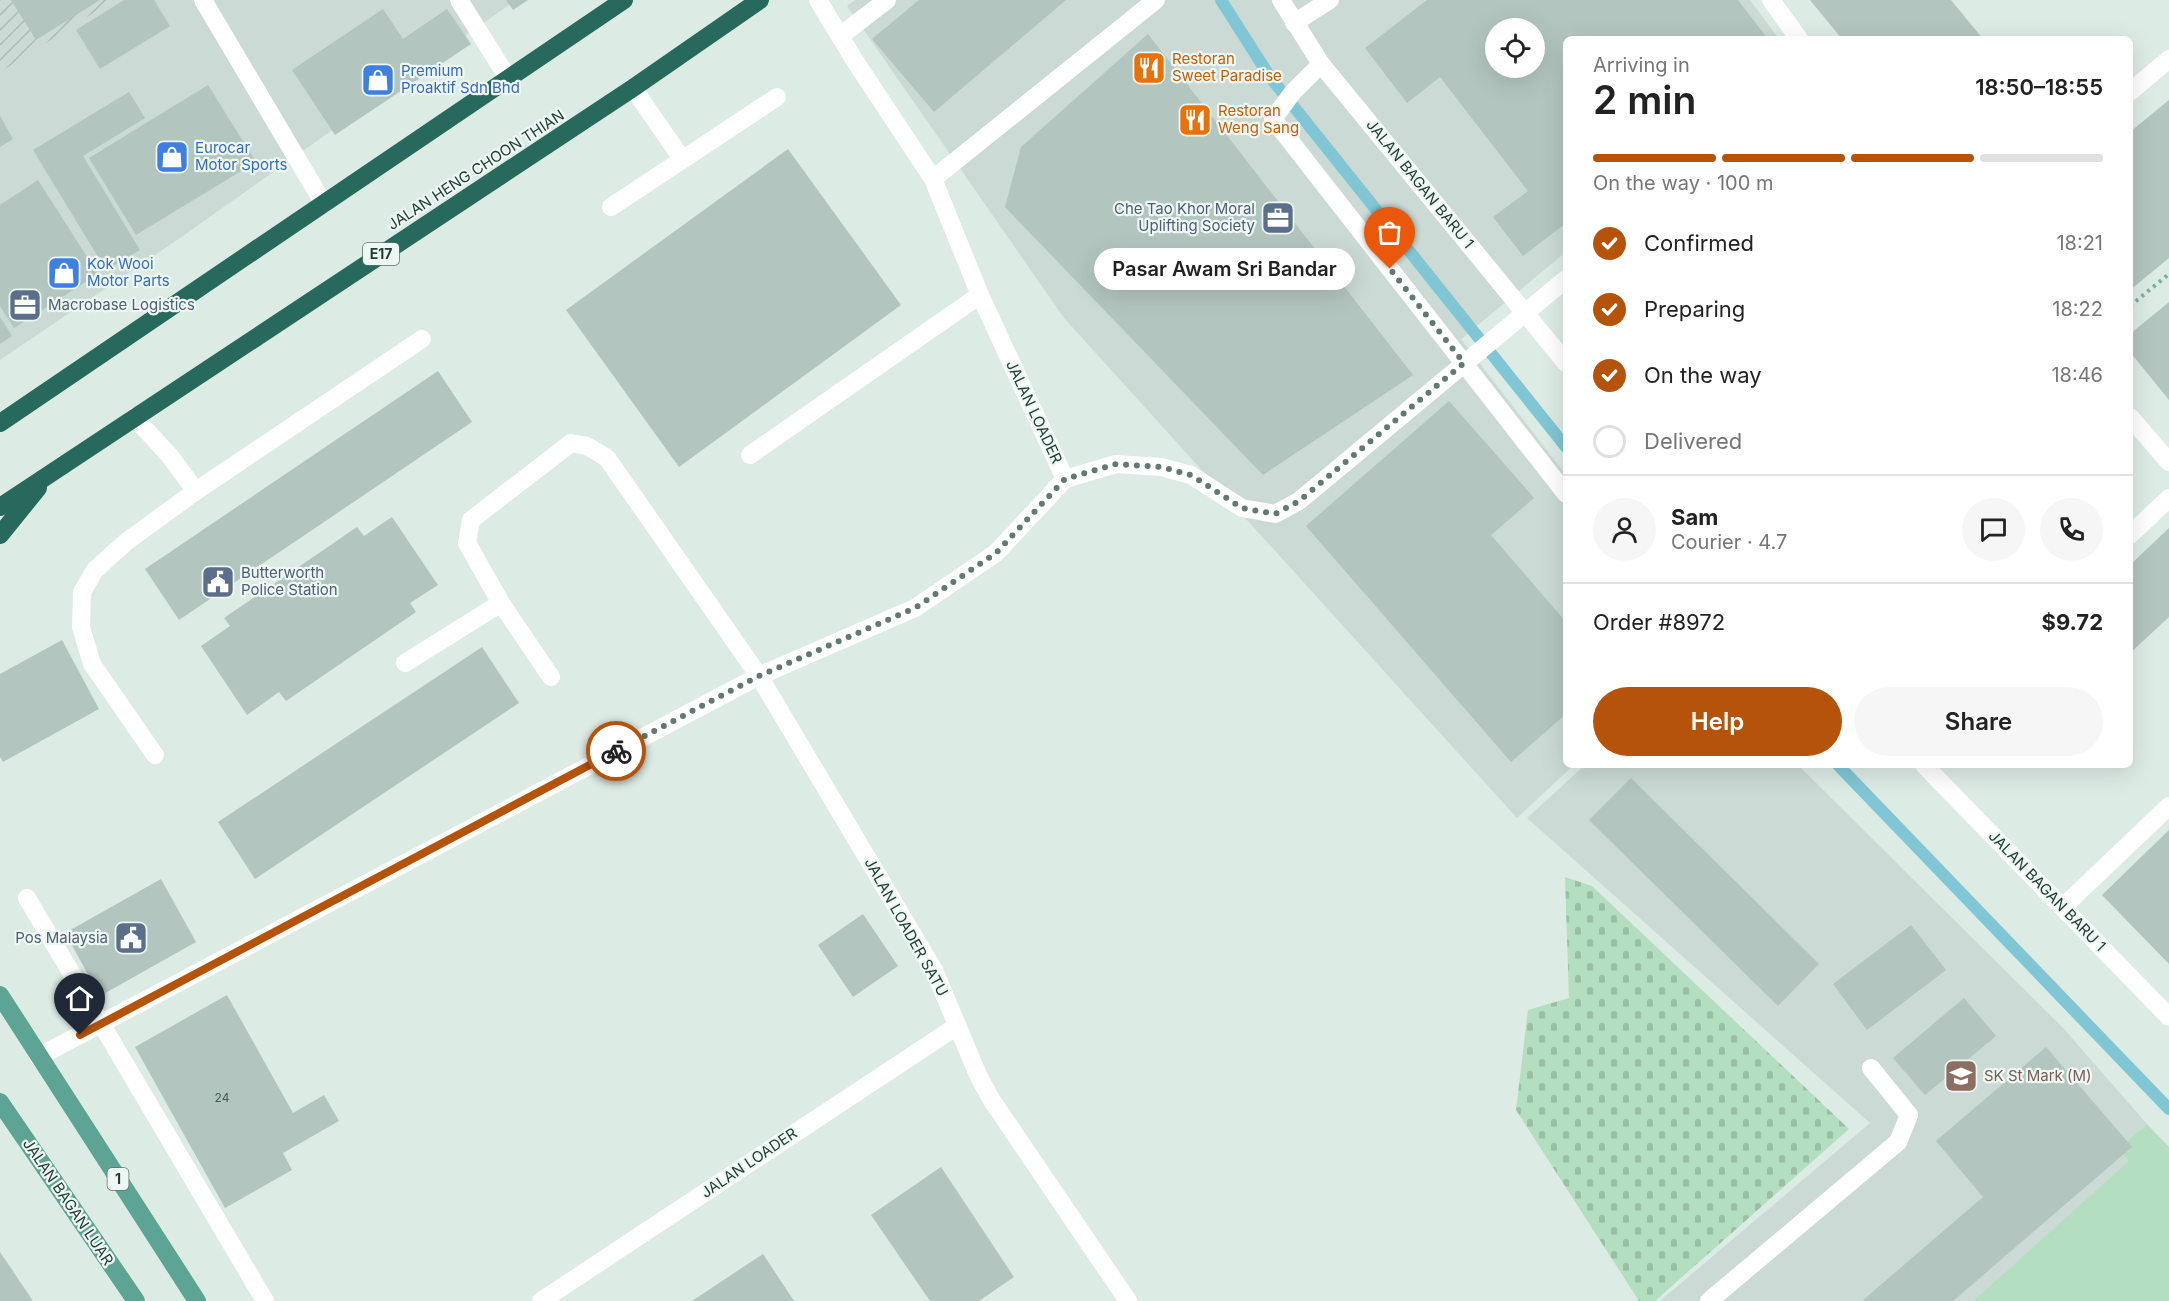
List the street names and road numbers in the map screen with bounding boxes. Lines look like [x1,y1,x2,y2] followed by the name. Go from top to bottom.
[384,105,568,234] street label: JALAN HENG CHOON THIAN
[1362,115,1478,252] street label: JALAN BAGAN BARU 1
[363,243,399,265] road number: E17
[1002,357,1067,467] street label: JALAN LOADER
[1985,826,2110,955] street label: JALAN BAGAN BARU 1
[860,854,952,999] street label: JALAN LOADER SATU
[697,1123,801,1202] street label: JALAN LOADER
[19,1135,118,1269] street label: JALAN BAGAN LUAR
[108,1168,128,1190] road number: 1

